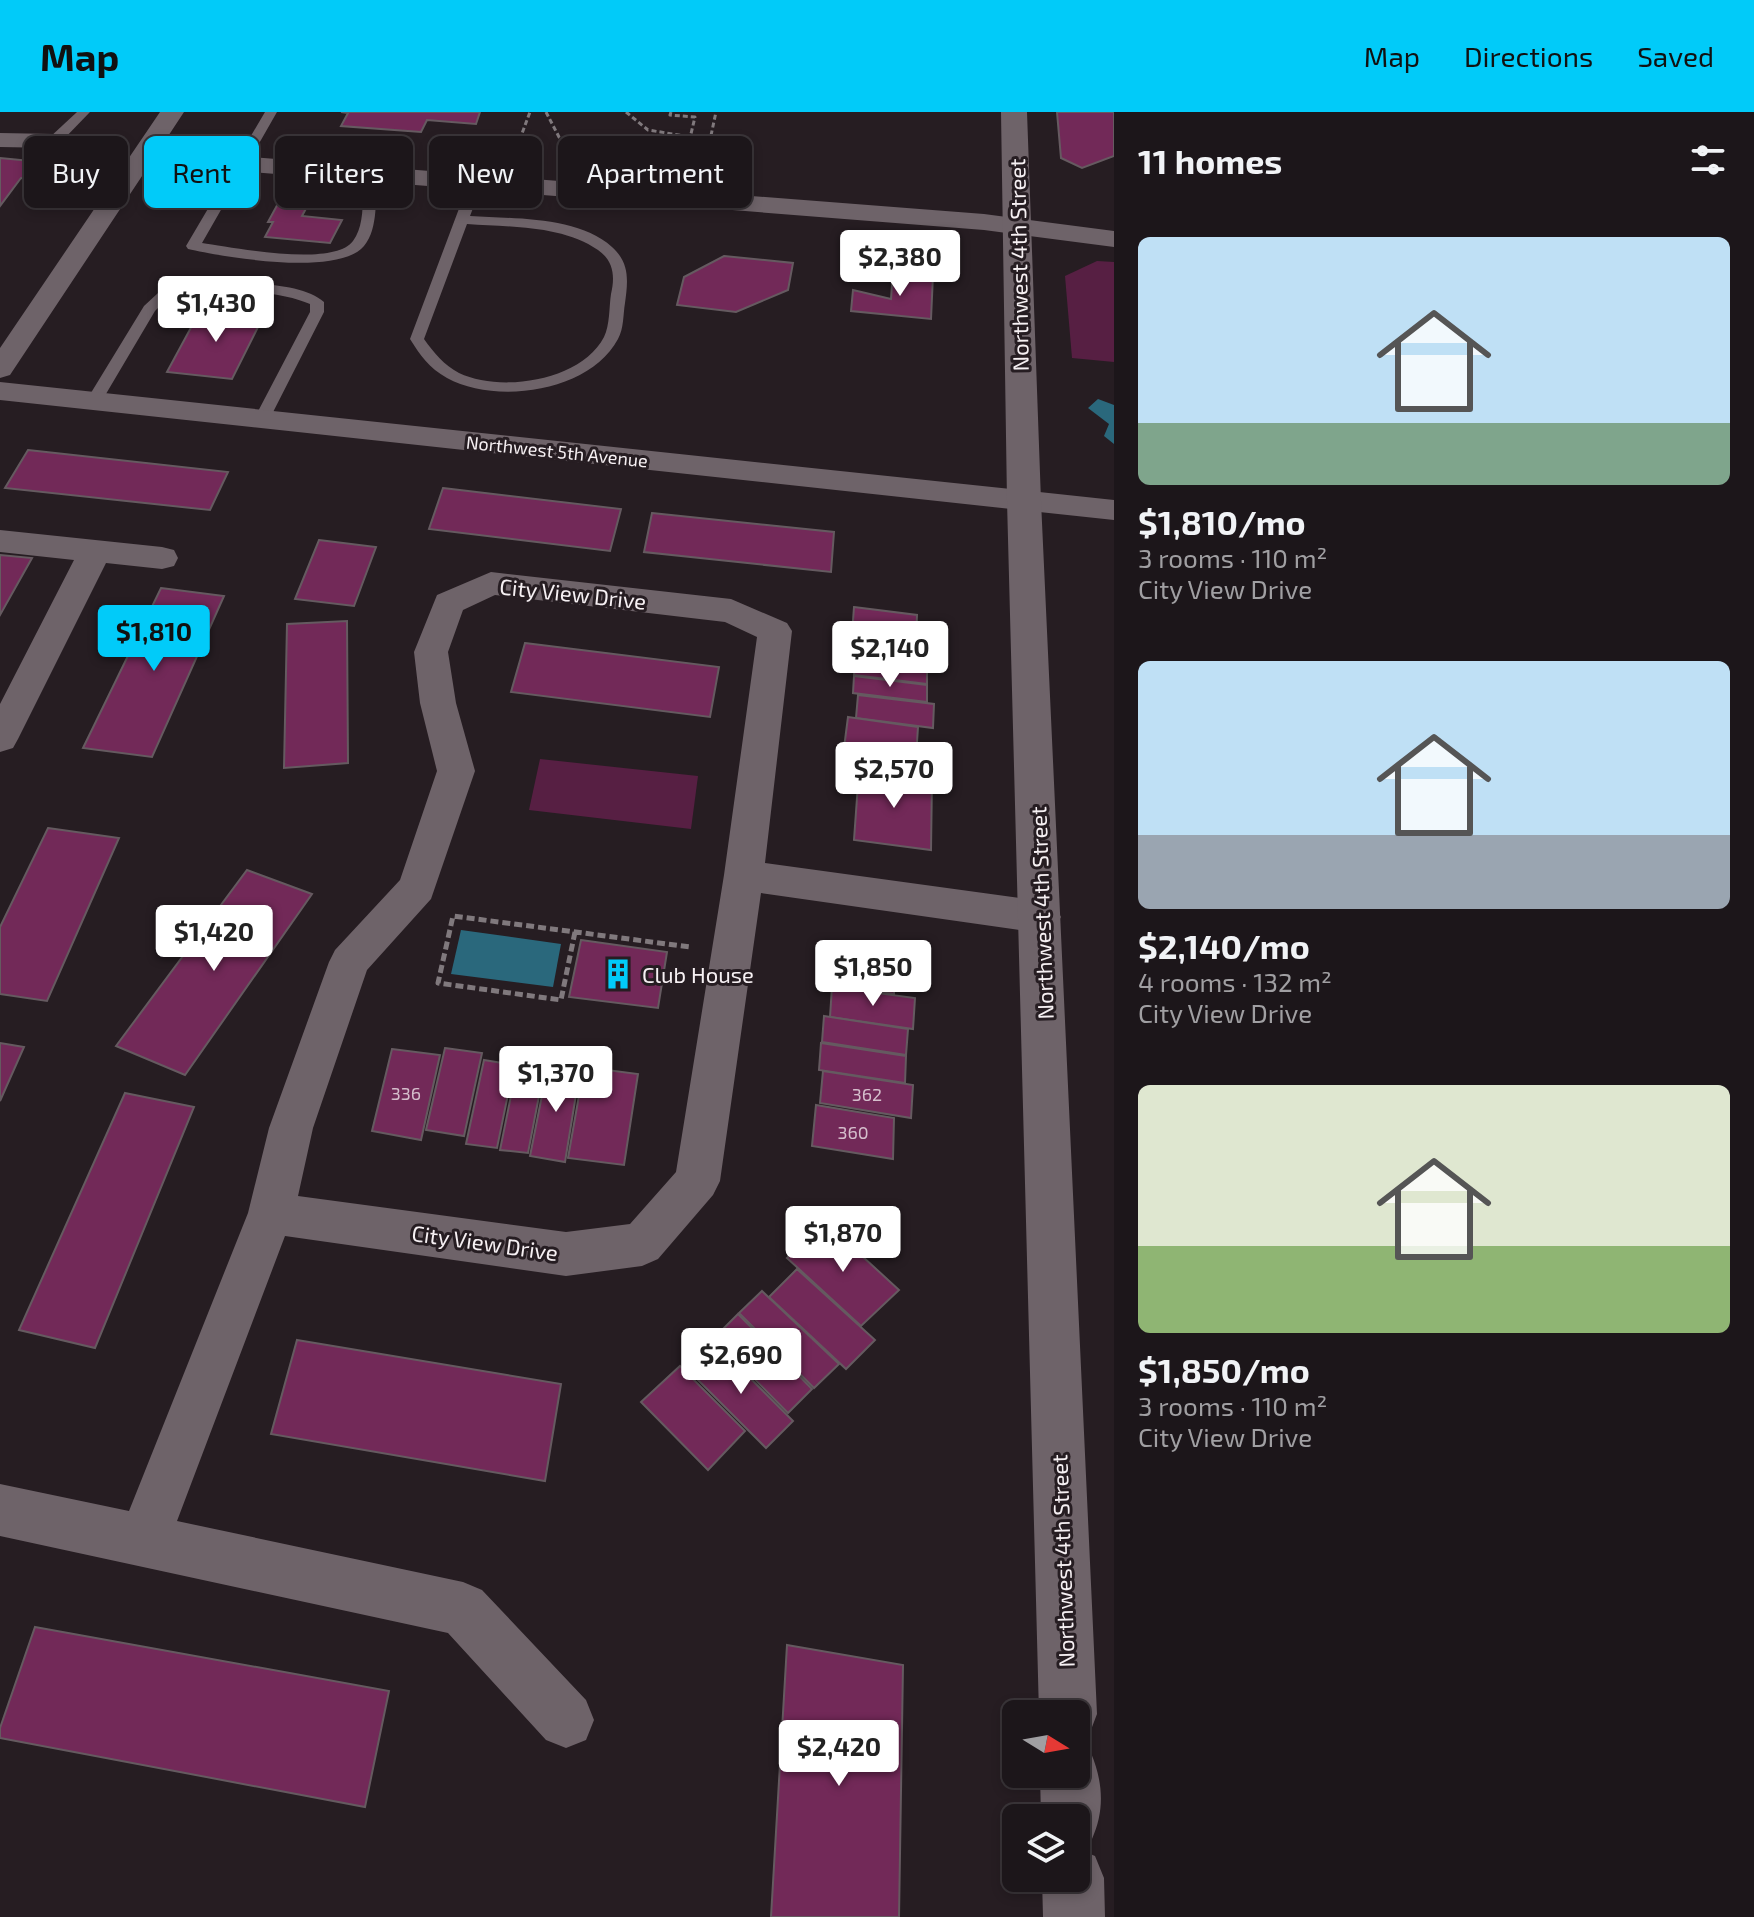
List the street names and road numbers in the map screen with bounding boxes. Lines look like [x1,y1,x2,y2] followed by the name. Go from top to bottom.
[1003,158,1033,372] street label: Northwest 4th Street
[465,431,649,471] street label: Northwest 5th Avenue
[498,572,648,614] street label: City View Drive
[1024,806,1058,1020] street label: Northwest 4th Street
[410,1219,560,1265] street label: City View Drive
[1045,1454,1079,1668] street label: Northwest 4th Street

